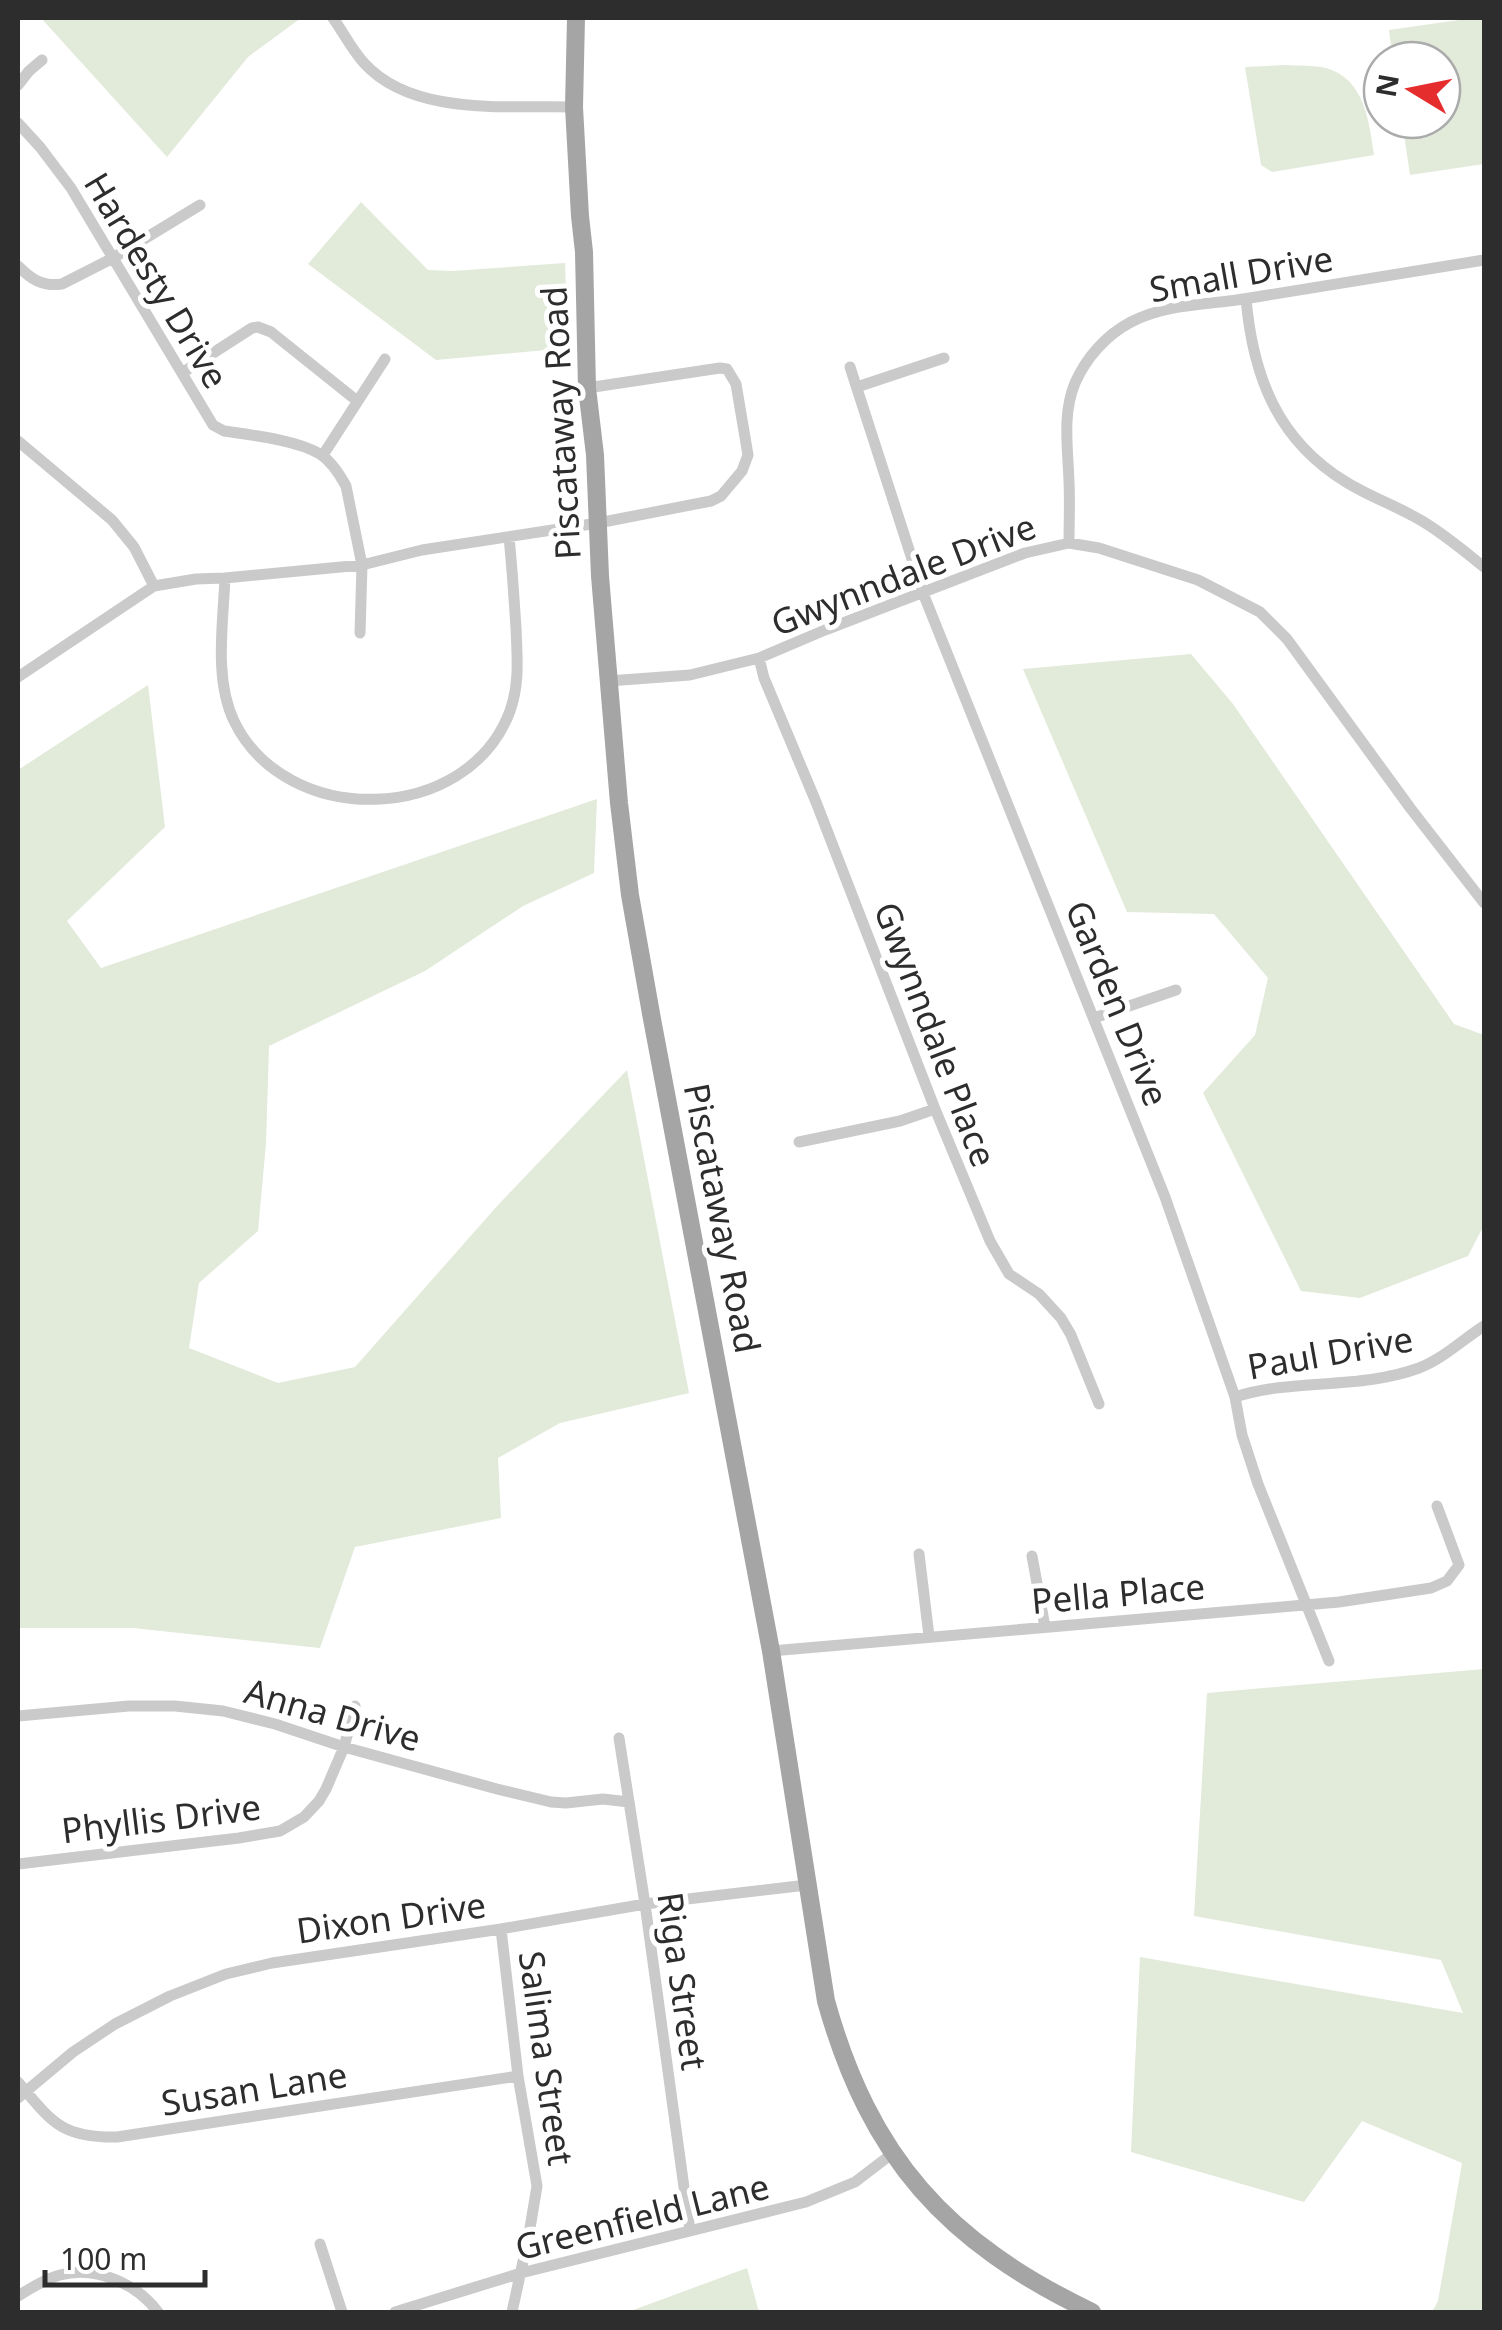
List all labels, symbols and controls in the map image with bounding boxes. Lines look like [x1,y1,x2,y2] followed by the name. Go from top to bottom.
[1362,40,1462,140] north arrow
[1366,71,1407,100] text: N
[74,164,240,396] street label: Hardesty Drive
[1146,234,1336,312] street label: Small Drive
[529,285,591,561] street label: Piscataway Road
[764,502,1042,646] street label: Gwynndale Drive
[1055,893,1181,1113] street label: Garden Drive
[864,895,1008,1173] street label: Gwynndale Place
[674,1079,772,1357] street label: Piscataway Road
[1244,1314,1416,1390] street label: Paul Drive
[1029,1562,1207,1624] street label: Pella Place
[240,1666,426,1762] street label: Anna Drive
[59,1782,263,1854] street label: Phyllis Drive
[293,1880,489,1954] street label: Dixon Drive
[647,1889,719,2073] street label: Riga Street
[509,1948,585,2168] street label: Salima Street
[158,2050,350,2126] street label: Susan Lane
[510,2162,774,2270] street label: Greenfield Lane
[45,2225,205,2287] scale bar
[60,2238,147,2279] text: 100 m

